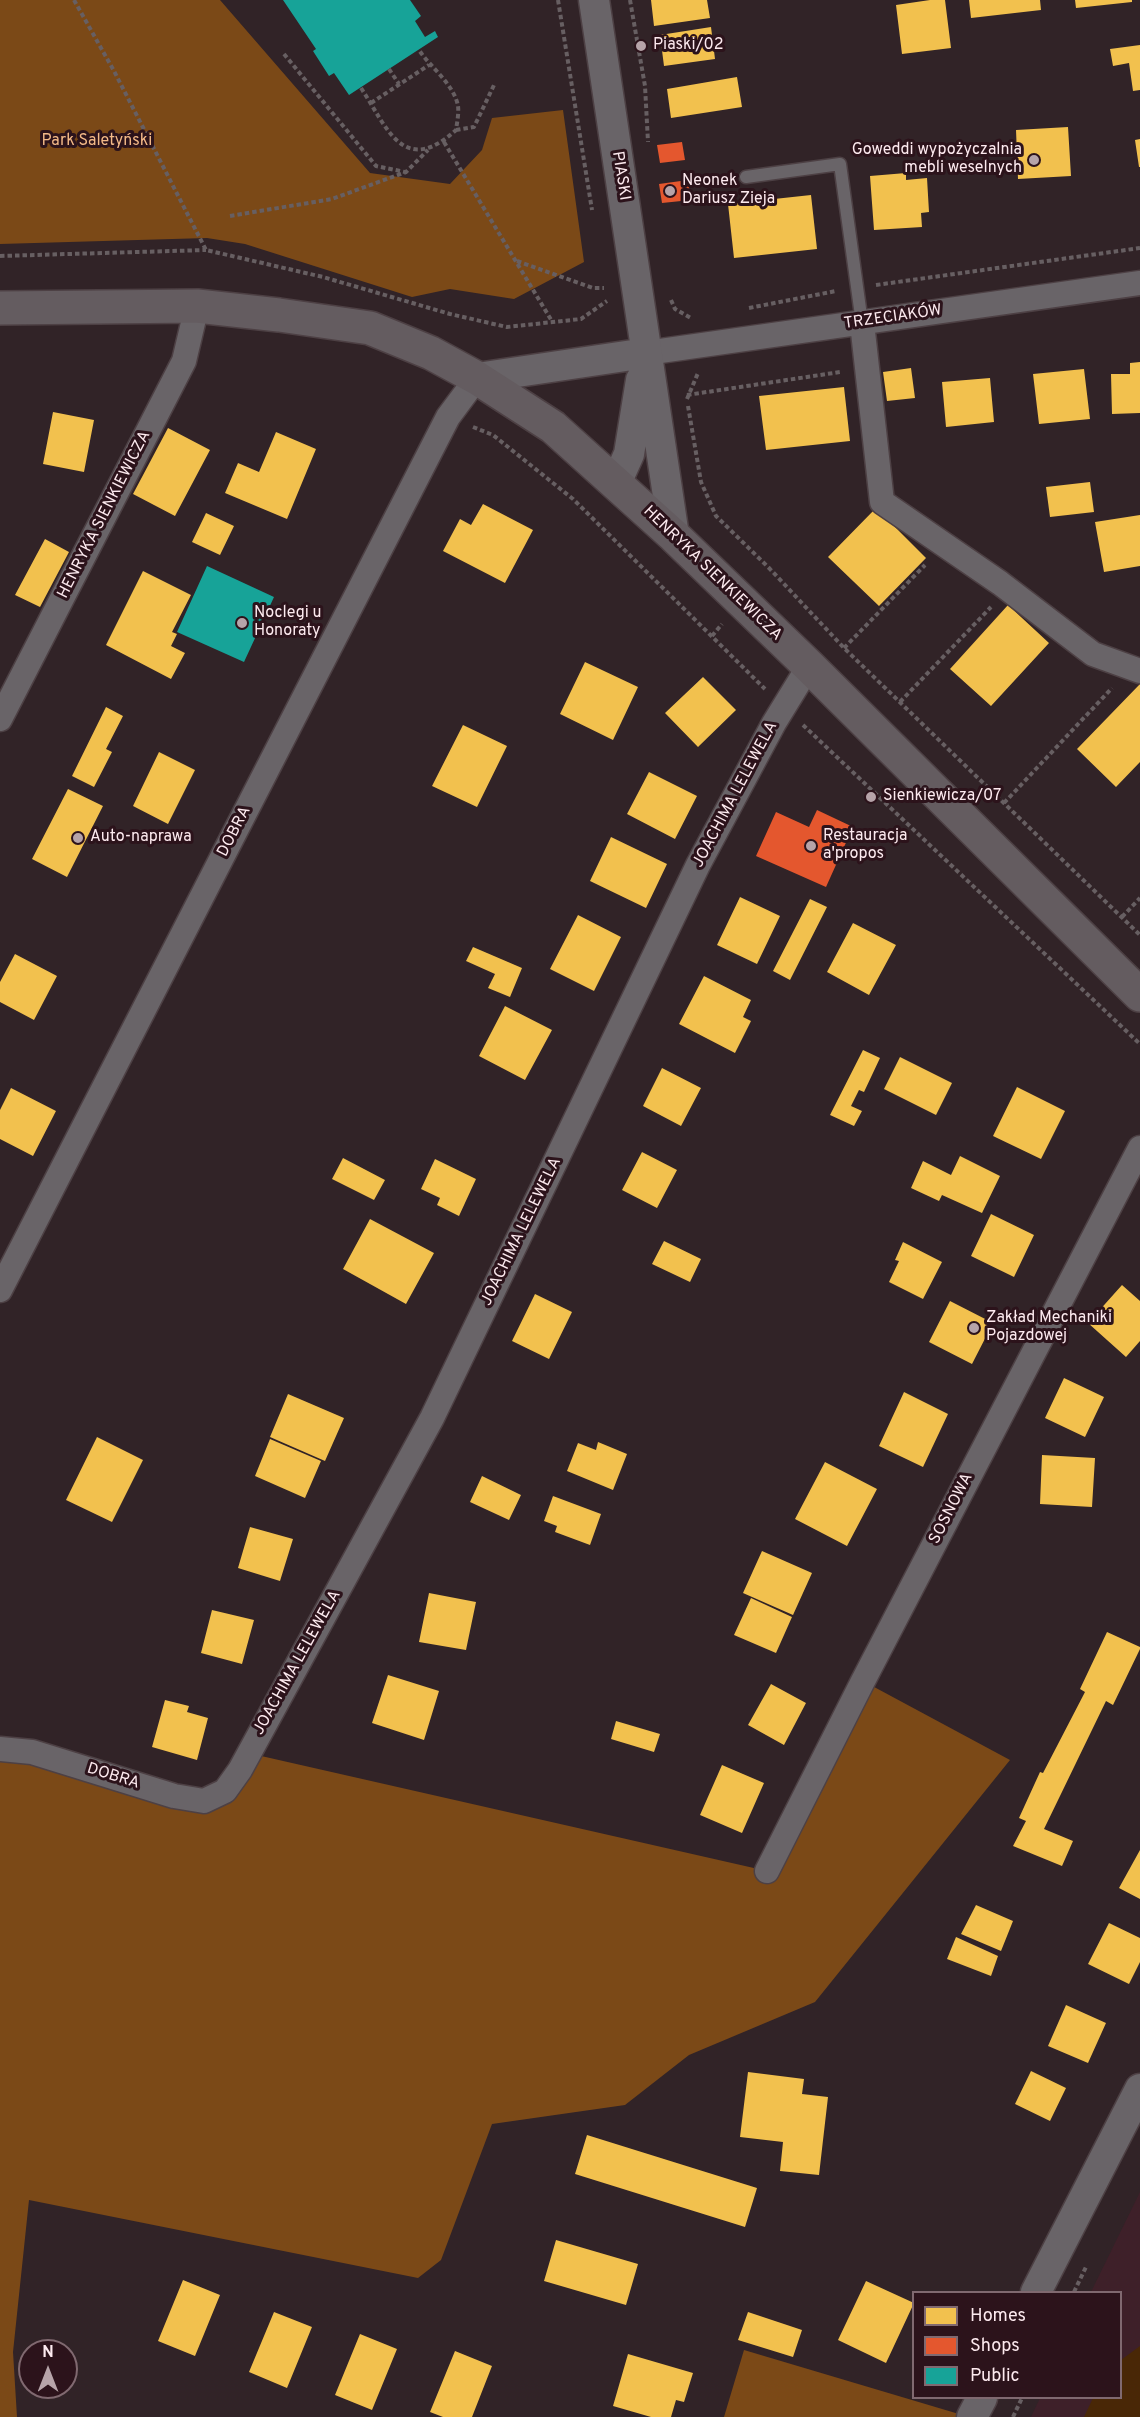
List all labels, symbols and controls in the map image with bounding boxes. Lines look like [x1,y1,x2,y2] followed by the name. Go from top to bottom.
[653,36,724,56] place label: Piaski/02
[634,39,648,53] marker: Piaski/02
[42,132,152,152] park label: Park Saletyński
[852,141,1022,179] place label: Goweddi wypożyczalnia mebli weselnych
[607,150,633,202] street label: PIASKI
[1027,153,1041,167] marker: Goweddi wypożyczalnia mebli weselnych
[682,172,775,210] place label: Neonek Dariusz Zieja
[663,184,677,198] marker: Neonek Dariusz Zieja
[843,302,943,334] street label: TRZECIAKÓW
[54,428,156,602] street label: HENRYKA SIENKIEWICZA
[639,503,785,645] street label: HENRYKA SIENKIEWICZA
[254,604,321,642] place label: Noclegi u Honoraty
[235,616,249,630] marker: Noclegi u Honoraty
[689,719,783,871] street label: JOACHIMA LELEWELA
[883,787,1001,807] place label: Sienkiewicza/07
[864,790,878,804] marker: Sienkiewicza/07
[214,804,256,860] street label: DOBRA
[823,827,907,865] place label: Restauracja a'propos
[90,828,192,848] place label: Auto-naprawa
[71,831,85,845] marker: Auto-naprawa
[804,839,818,853] marker: Restauracja a'propos
[478,1155,566,1309] street label: JOACHIMA LELEWELA
[986,1309,1112,1347] place label: Zakład Mechaniki Pojazdowej
[967,1321,981,1335] marker: Zakład Mechaniki Pojazdowej
[926,1470,978,1548] street label: SOSNOWA
[250,1587,346,1739] street label: JOACHIMA LELEWELA
[84,1760,142,1794] street label: DOBRA
[912,2291,1122,2399] legend
[970,2305,1026,2328] text: Homes
[970,2335,1020,2358] text: Shops
[18,2339,78,2399] north arrow
[42,2343,54,2363] text: N
[970,2365,1020,2388] text: Public

